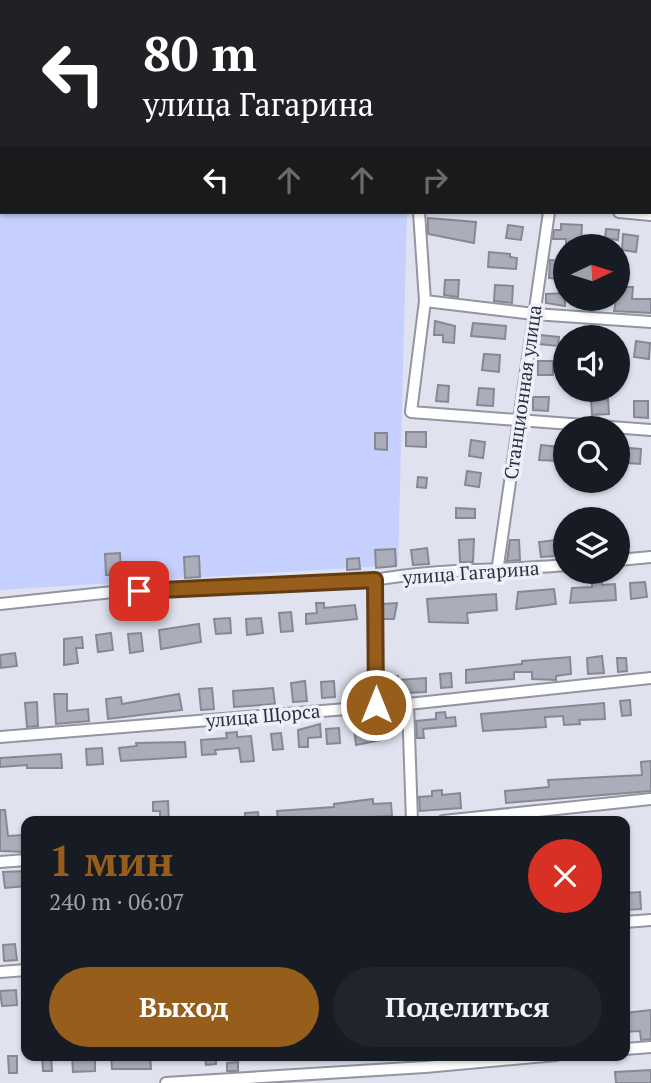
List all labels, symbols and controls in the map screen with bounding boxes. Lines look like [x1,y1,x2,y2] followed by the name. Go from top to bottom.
[143,20,257,85] text: 80 m
[28,28,119,119] icon: left
[143,83,374,125] text: улица Гагарина
[197,161,235,199] icon: left
[270,161,308,199] icon: ahead
[343,161,381,199] icon: ahead
[416,161,454,199] icon: right
[553,234,630,312] north arrow
[553,234,630,584] map controls
[497,303,547,481] street label: Станционная улица
[553,325,630,402] button: sound
[553,416,630,493] button: search
[553,507,630,584] button: layers
[401,555,541,589] street label: улица Гагарина
[109,561,169,621] pin
[120,572,158,610] icon: arrive
[339,668,413,742] position arrow
[204,698,322,733] street label: улица Щорса
[49,832,174,888] text: 1 мин
[528,839,602,913] button: close
[49,886,184,917] text: 240 m · 06:07
[49,967,319,1047] button: Выход
[333,967,602,1047] button: Поделиться

